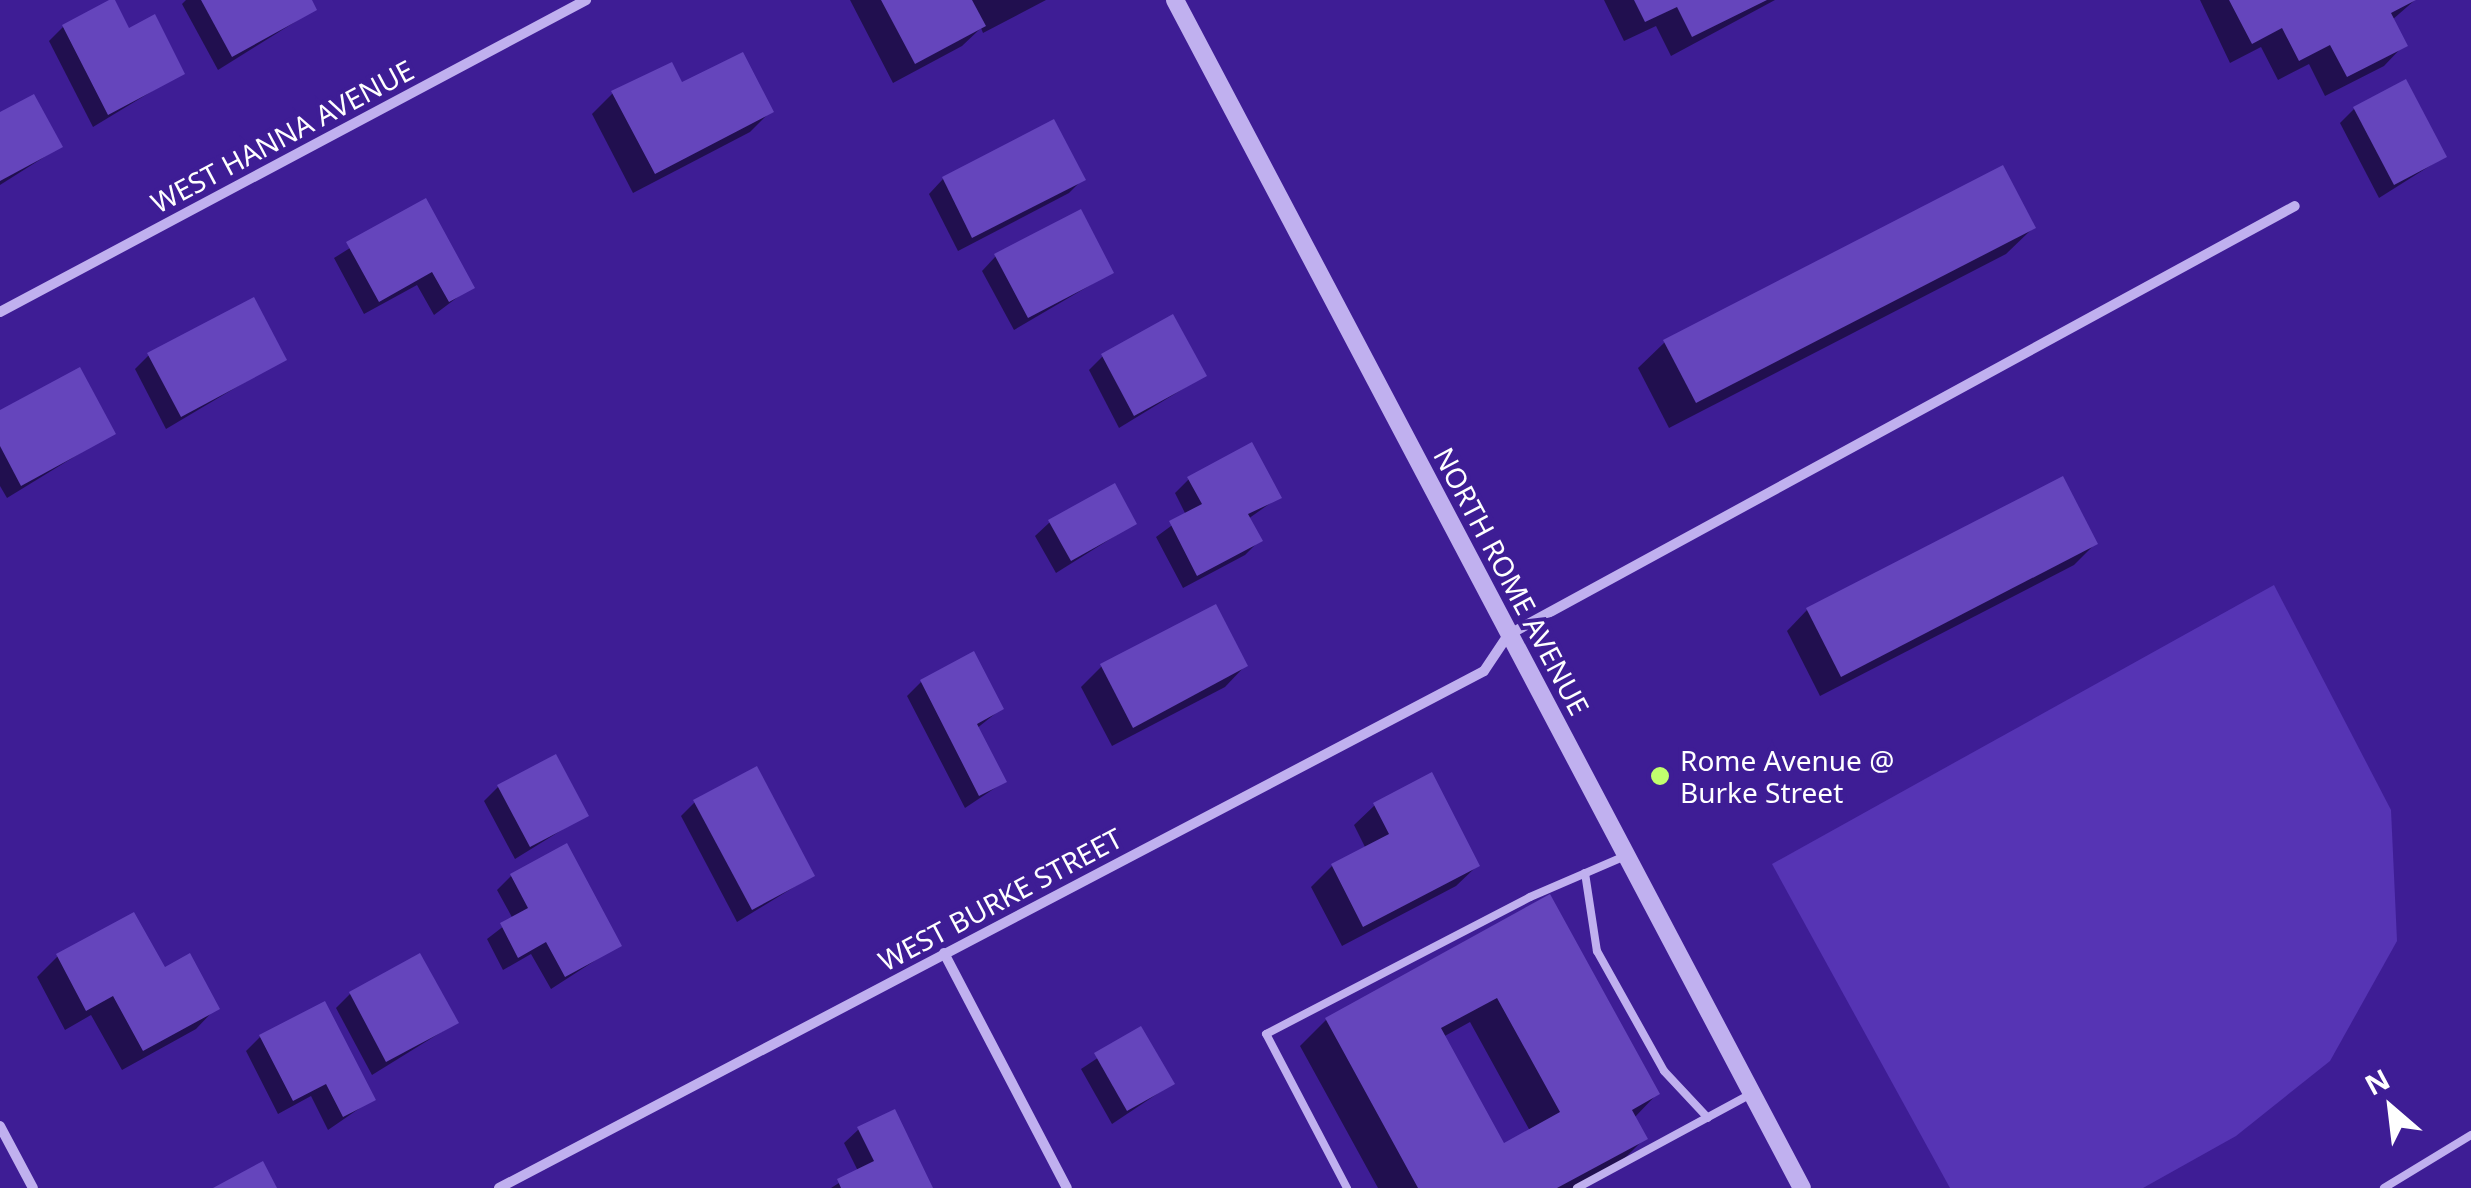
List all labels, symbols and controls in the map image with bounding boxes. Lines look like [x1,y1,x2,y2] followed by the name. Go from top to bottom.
[145,52,419,220] street label: WEST HANNA AVENUE
[1427,441,1597,721] street label: NORTH ROME AVENUE
[1680,743,1894,809] place label: Rome Avenue @ Burke Street
[1649,765,1671,787] marker: Rome Avenue @ Burke Street
[872,821,1128,977] street label: WEST BURKE STREET
[2341,1058,2441,1158] north arrow
[2358,1059,2396,1104] text: N

